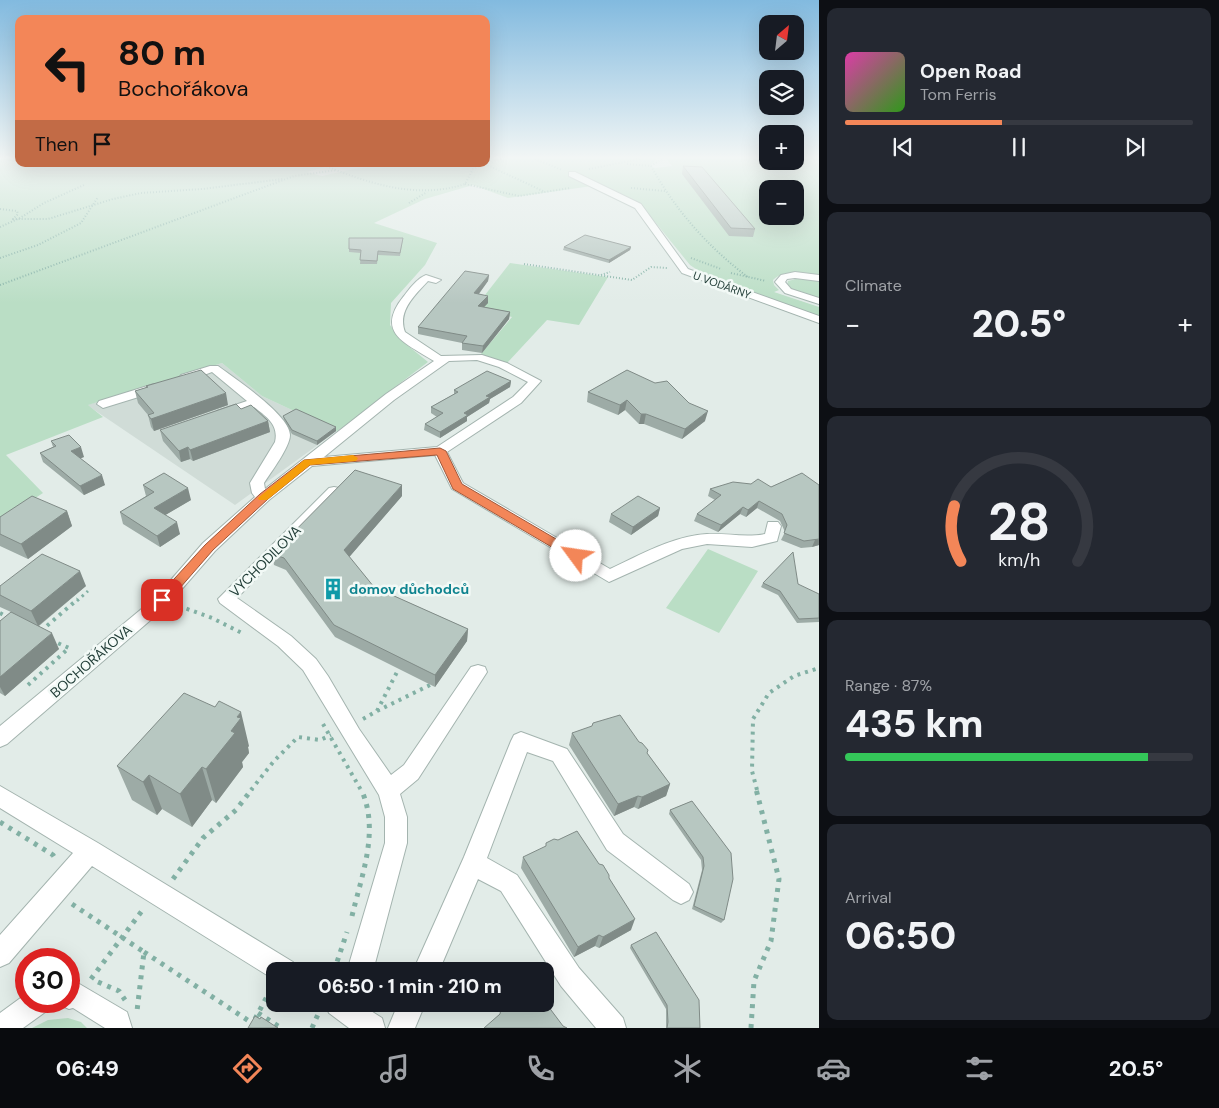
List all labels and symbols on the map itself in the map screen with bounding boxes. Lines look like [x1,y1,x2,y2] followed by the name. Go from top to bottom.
[759,15,804,60] north arrow
[691,268,753,302] street label: U VODÁRNY
[225,521,305,601] street label: VYCHODILOVA
[549,529,601,581] position arrow
[320,576,346,602] building icon: domov důchodců
[141,579,183,621] pin
[349,580,469,598] place label: domov důchodců
[46,621,136,701] street label: BOCHOŘÁKOVA
[15,948,80,1013] speed limit sign: 30

